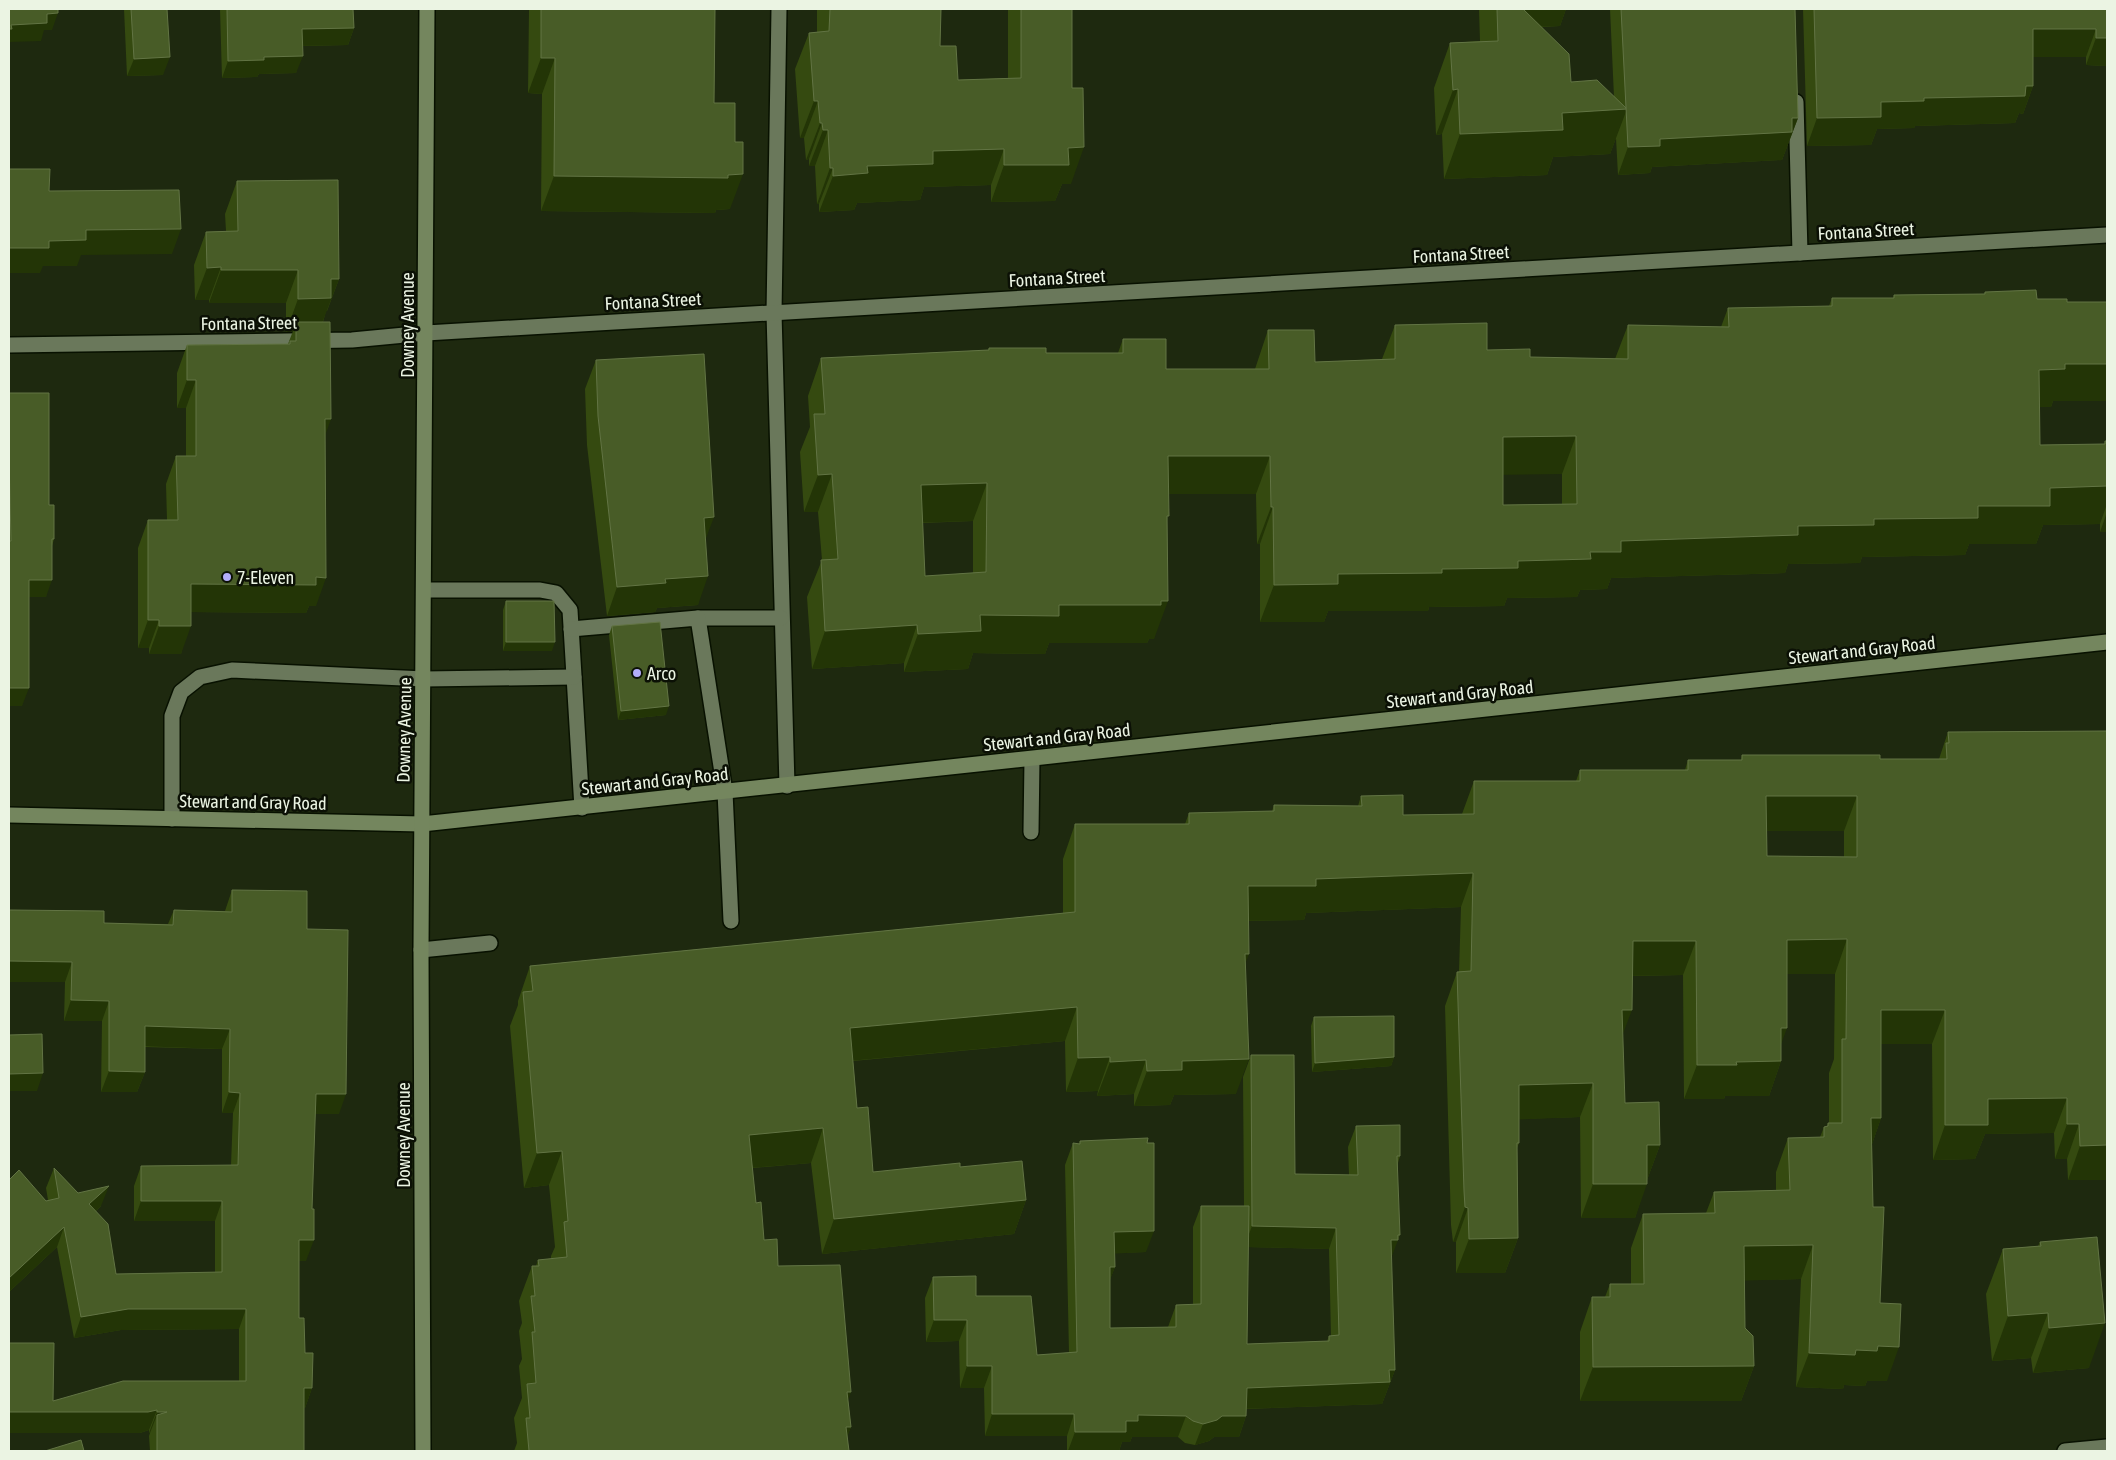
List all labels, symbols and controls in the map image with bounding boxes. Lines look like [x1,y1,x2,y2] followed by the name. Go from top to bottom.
[1817,218,1915,244] street label: Fontana Street
[1412,241,1510,267] street label: Fontana Street
[1008,265,1106,291] street label: Fontana Street
[397,272,418,378] street label: Downey Avenue
[604,288,702,314] street label: Fontana Street
[200,312,298,334] street label: Fontana Street
[237,567,294,588] place label: 7-Eleven
[221,571,233,583] marker: 7-Eleven
[1788,632,1936,668] street label: Stewart and Gray Road
[647,663,676,684] place label: Arco
[631,667,643,679] marker: Arco
[1386,676,1534,712] street label: Stewart and Gray Road
[393,677,415,783] street label: Downey Avenue
[983,719,1131,755] street label: Stewart and Gray Road
[581,763,729,799] street label: Stewart and Gray Road
[179,790,327,814] street label: Stewart and Gray Road
[393,1082,414,1188] street label: Downey Avenue

